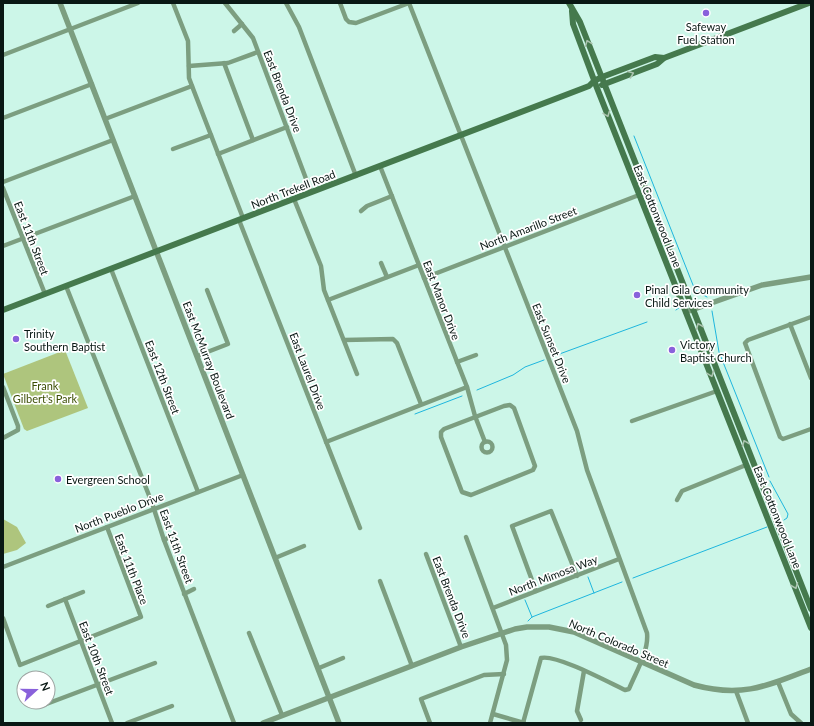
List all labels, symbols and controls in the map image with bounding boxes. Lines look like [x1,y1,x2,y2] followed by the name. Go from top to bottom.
[701,8,711,18] marker: Safeway Fuel Station
[677,20,735,46] place label: Safeway Fuel Station
[585,40,593,47] one-way arrow
[261,48,305,134] street label: East Brenda Drive
[628,71,635,79] one-way arrow
[603,111,611,118] one-way arrow
[631,163,685,269] street label: East Cottonwood Lane
[249,167,337,211] street label: North Trekell Road
[12,199,52,277] street label: East 11th Street
[478,203,578,252] street label: North Amarillo Street
[421,258,463,342] street label: East Manor Drive
[645,283,749,309] place label: Pinal Gila Community Child Services
[632,290,642,300] marker: Pinal Gila Community Child Services
[181,299,237,421] street label: East McMurray Boulevard
[530,301,574,385] street label: East Sunset Drive
[696,323,704,330] one-way arrow
[24,327,105,353] place label: Trinity Southern Baptist
[287,331,329,412] street label: East Laurel Drive
[11,334,21,344] marker: Trinity Southern Baptist
[143,338,183,416] street label: East 12th Street
[680,338,752,364] place label: Victory Baptist Church
[667,345,677,355] marker: Victory Baptist Church
[706,371,714,378] one-way arrow
[13,379,78,405] park label: Frank Gilbert's Park
[742,439,750,446] one-way arrow
[751,464,805,570] street label: East Cottonwood Lane
[66,473,150,486] place label: Evergreen School
[53,474,63,484] marker: Evergreen School
[73,489,165,535] street label: North Pueblo Drive
[158,507,196,585] street label: East 11th Street
[113,532,151,606] street label: East 11th Place
[507,552,600,598] street label: North Mimosa Way
[430,554,474,640] street label: East Brenda Drive
[790,583,798,590] one-way arrow
[567,616,671,670] street label: North Colorado Street
[77,619,117,697] street label: East 10th Street
[16,670,56,710] north arrow
[38,680,53,693] text: N

